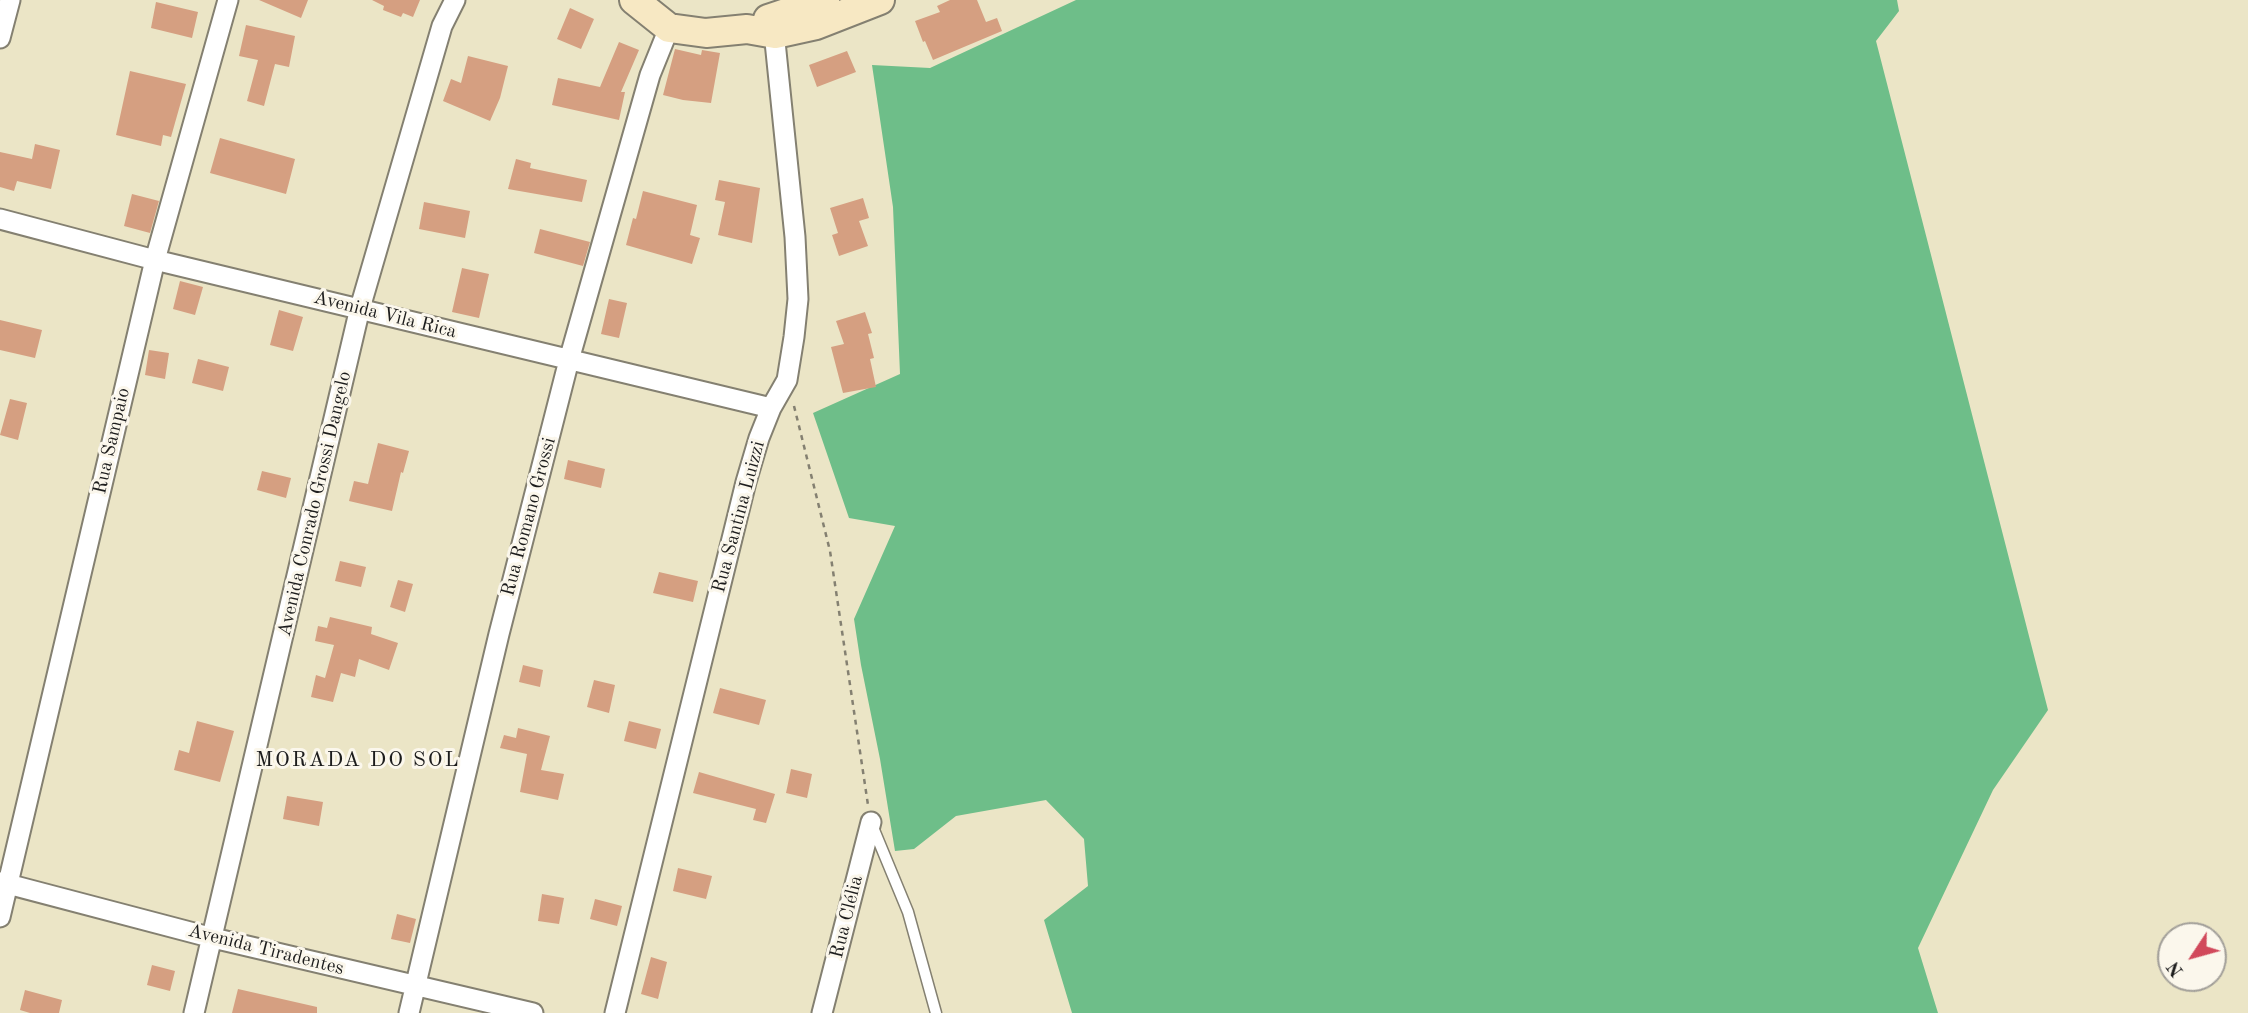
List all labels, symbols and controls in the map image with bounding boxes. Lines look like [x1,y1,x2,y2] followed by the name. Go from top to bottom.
[311,286,459,344] street label: Avenida Vila Rica
[273,369,357,639] street label: Avenida Conrado Grossi Dangelo
[89,386,135,496] street label: Rua Sampaio
[497,435,561,599] street label: Rua Romano Grossi
[708,438,770,596] street label: Rua Santina Luizzi
[257,747,459,773] district label: MORADA DO SOL
[826,873,868,961] street label: Rua Clélia
[186,920,346,980] street label: Avenida Tiradentes
[2157,922,2227,992] north arrow
[2164,957,2188,980] text: N

